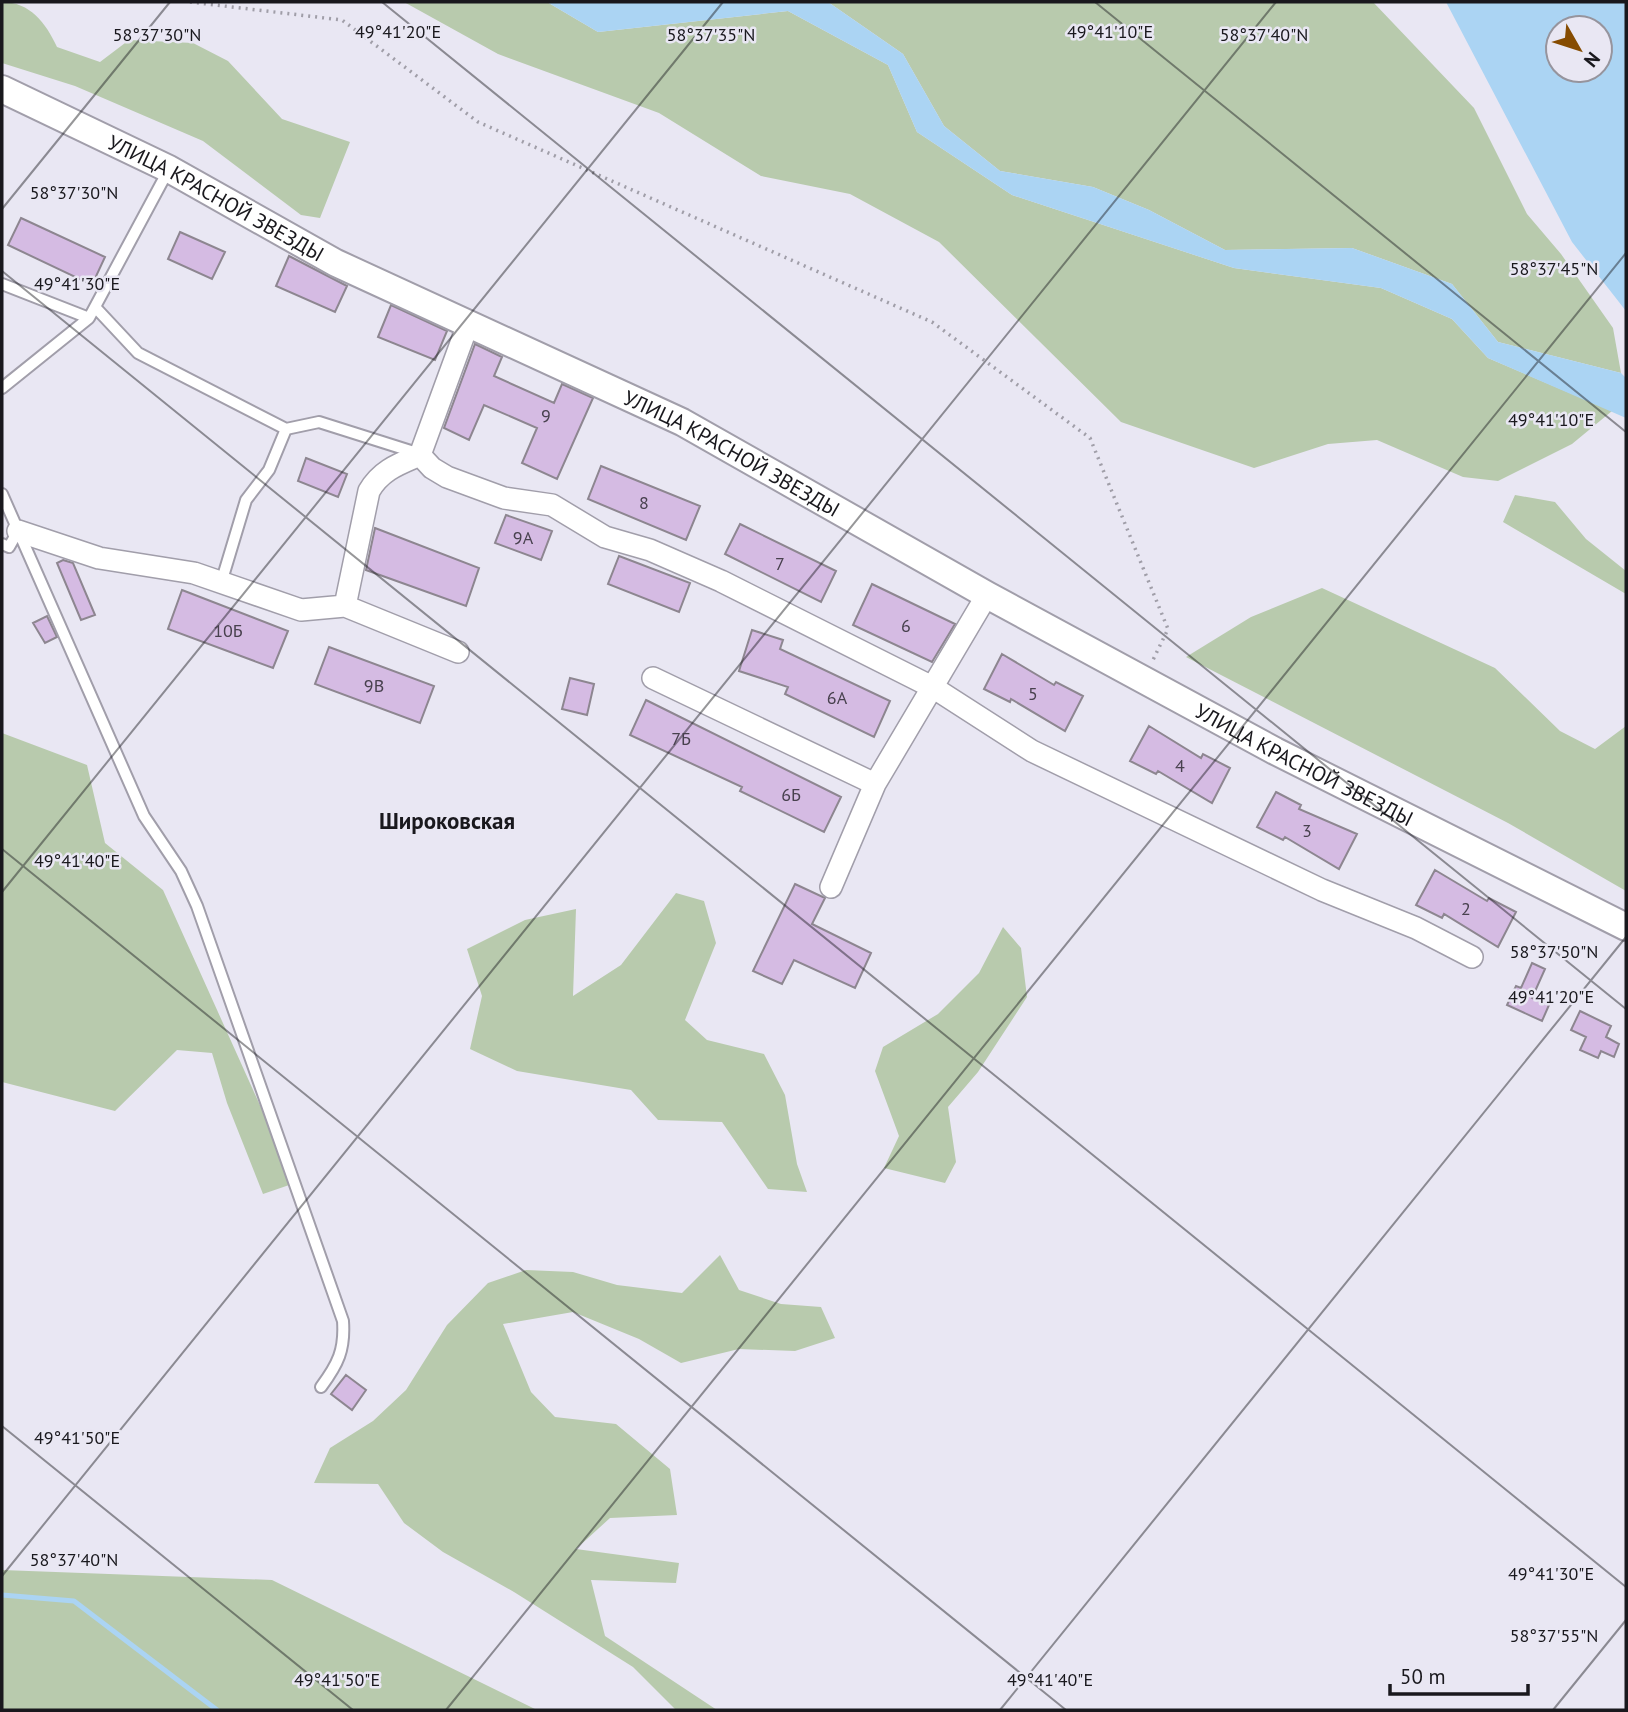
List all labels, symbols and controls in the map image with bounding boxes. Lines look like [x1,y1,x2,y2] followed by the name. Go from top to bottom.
[1544,14,1614,84] north arrow
[355,20,441,43] text: 49°41'20"E
[1067,20,1153,43] text: 49°41'10"E
[113,23,201,46] text: 58°37'30"N
[667,23,755,46] text: 58°37'35"N
[1220,23,1308,46] text: 58°37'40"N
[1579,47,1605,72] text: N
[104,128,329,267] street label: УЛИЦА КРАСНОЙ ЗВЕЗДЫ
[30,181,118,204] text: 58°37'30"N
[1510,257,1598,280] text: 58°37'45"N
[34,272,120,295] text: 49°41'30"E
[620,384,845,522] street label: УЛИЦА КРАСНОЙ ЗВЕЗДЫ
[541,404,551,427] house number: 9
[1508,408,1594,431] text: 49°41'10"E
[639,491,649,514] house number: 8
[513,526,534,549] house number: 9А
[775,552,785,575] house number: 7
[901,614,911,637] house number: 6
[213,619,243,642] house number: 10Б
[364,674,384,697] house number: 9В
[1028,682,1038,705] house number: 5
[827,686,848,709] house number: 6А
[1191,697,1418,832] street label: УЛИЦА КРАСНОЙ ЗВЕЗДЫ
[671,727,691,750] house number: 7Б
[1175,754,1185,777] house number: 4
[781,783,801,806] house number: 6Б
[379,806,515,835] district label: Широковская
[1302,819,1312,842] house number: 3
[34,849,120,872] text: 49°41'40"E
[1461,897,1471,920] house number: 2
[1510,940,1598,963] text: 58°37'50"N
[1508,985,1594,1008] text: 49°41'20"E
[34,1426,120,1449] text: 49°41'50"E
[30,1548,118,1571] text: 58°37'40"N
[1508,1562,1594,1585] text: 49°41'30"E
[1510,1624,1598,1647] text: 58°37'55"N
[1390,1652,1528,1696] scale bar
[1400,1663,1446,1690] text: 50 m
[294,1668,380,1691] text: 49°41'50"E
[1007,1668,1093,1691] text: 49°41'40"E

